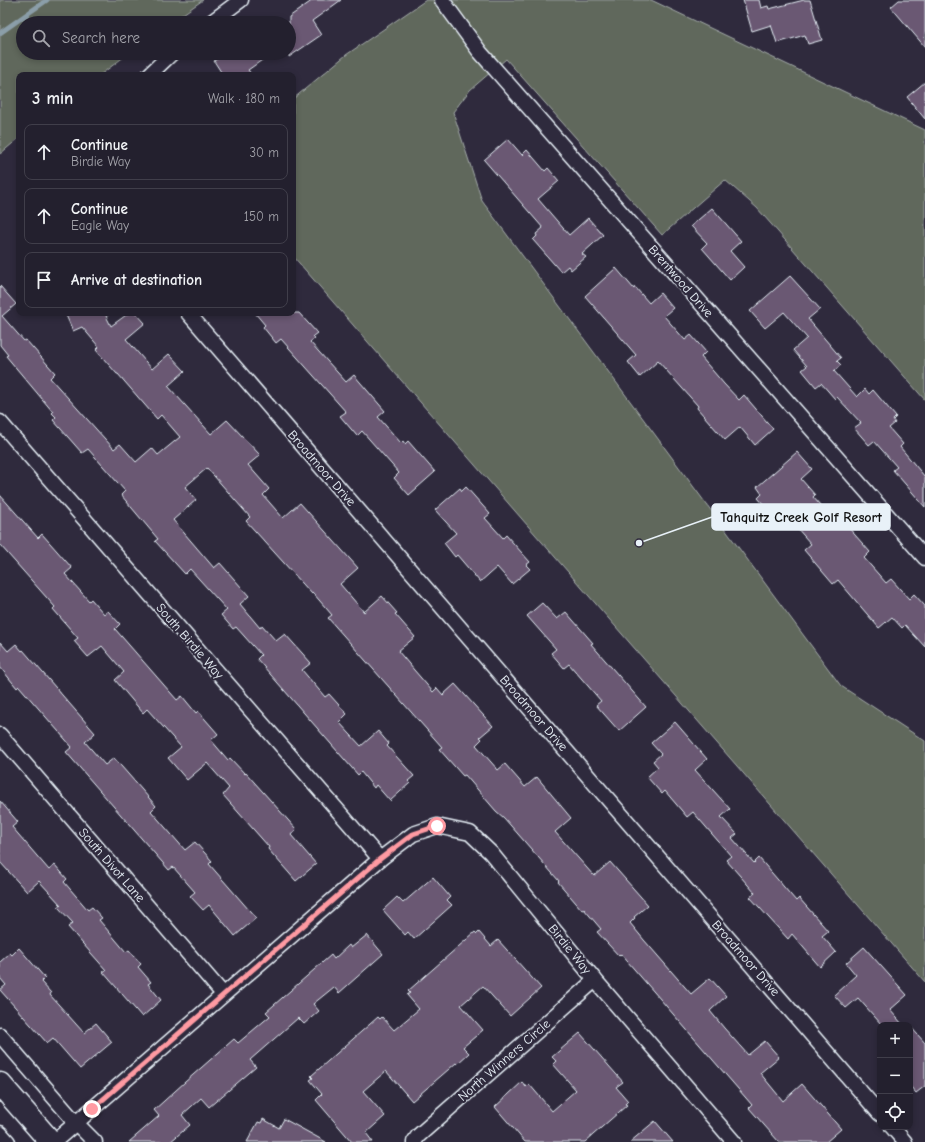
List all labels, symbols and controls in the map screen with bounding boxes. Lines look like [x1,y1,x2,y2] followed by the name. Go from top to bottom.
[16,16,296,60] search box
[30,27,52,49] icon: search
[62,29,140,47] text: Search here
[32,89,73,108] text: 3 min
[208,91,280,106] text: Walk · 180 m
[71,136,128,154] text: Continue
[33,141,55,163] icon: ahead
[249,145,279,160] text: 30 m
[71,154,130,169] text: Birdie Way
[71,200,128,218] text: Continue
[33,205,55,227] icon: ahead
[244,209,279,224] text: 150 m
[71,218,129,233] text: Eagle Way
[646,242,717,321] street label: Brentwood Drive
[33,269,55,291] icon: arrive
[71,271,202,289] text: Arrive at destination
[285,427,359,509] street label: Broadmoor Drive
[712,504,890,530] callout: Tahquitz Creek Golf Resort
[720,509,882,526] text: Tahquitz Creek Golf Resort
[153,600,227,682] street label: South Birdie Way
[497,672,571,754] street label: Broadmoor Drive
[428,817,446,835] route start
[76,825,149,906] street label: South Divot Lane
[709,917,783,999] street label: Broadmoor Drive
[545,921,595,977] street label: Birdie Way
[455,1016,553,1104] street label: North Winners Circle
[877,1022,913,1130] map controls
[877,1022,913,1058] button: +
[877,1058,913,1094] button: −
[877,1094,913,1130] button: locate
[83,1100,101,1118] route end

